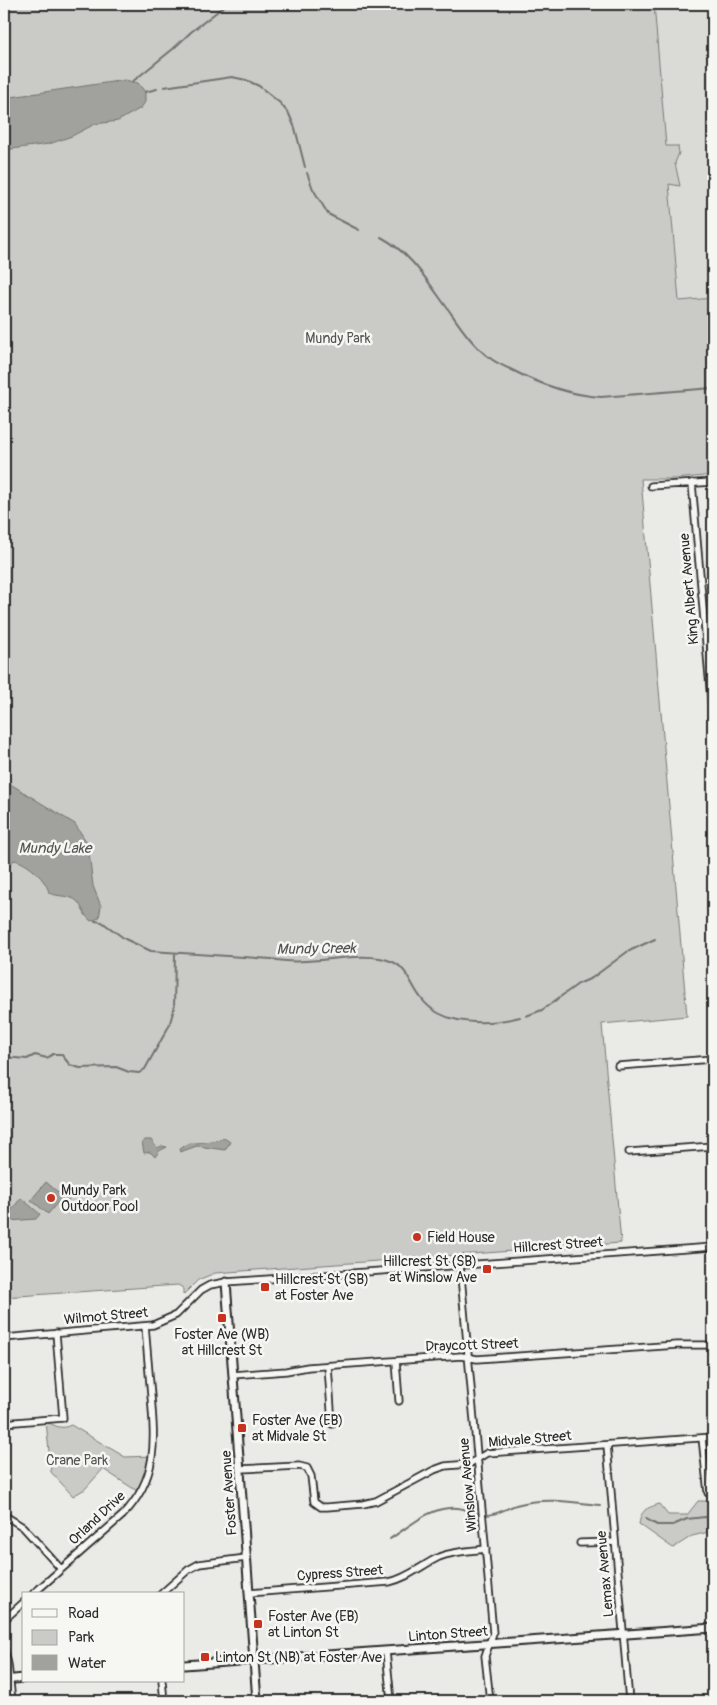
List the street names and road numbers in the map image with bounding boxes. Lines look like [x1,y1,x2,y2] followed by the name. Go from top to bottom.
[676,533,702,645] street label: King Albert Avenue
[513,1233,604,1257] street label: Hillcrest Street
[63,1304,149,1328] street label: Wilmot Street
[425,1335,519,1355] street label: Draycott Street
[488,1427,573,1451] street label: Midvale Street
[455,1437,481,1533] street label: Winslow Avenue
[218,1450,240,1536] street label: Foster Avenue
[65,1488,129,1548] street label: Orland Drive
[593,1530,617,1618] street label: Lemax Avenue
[296,1561,384,1584] street label: Cypress Street
[408,1623,489,1645] street label: Linton Street

